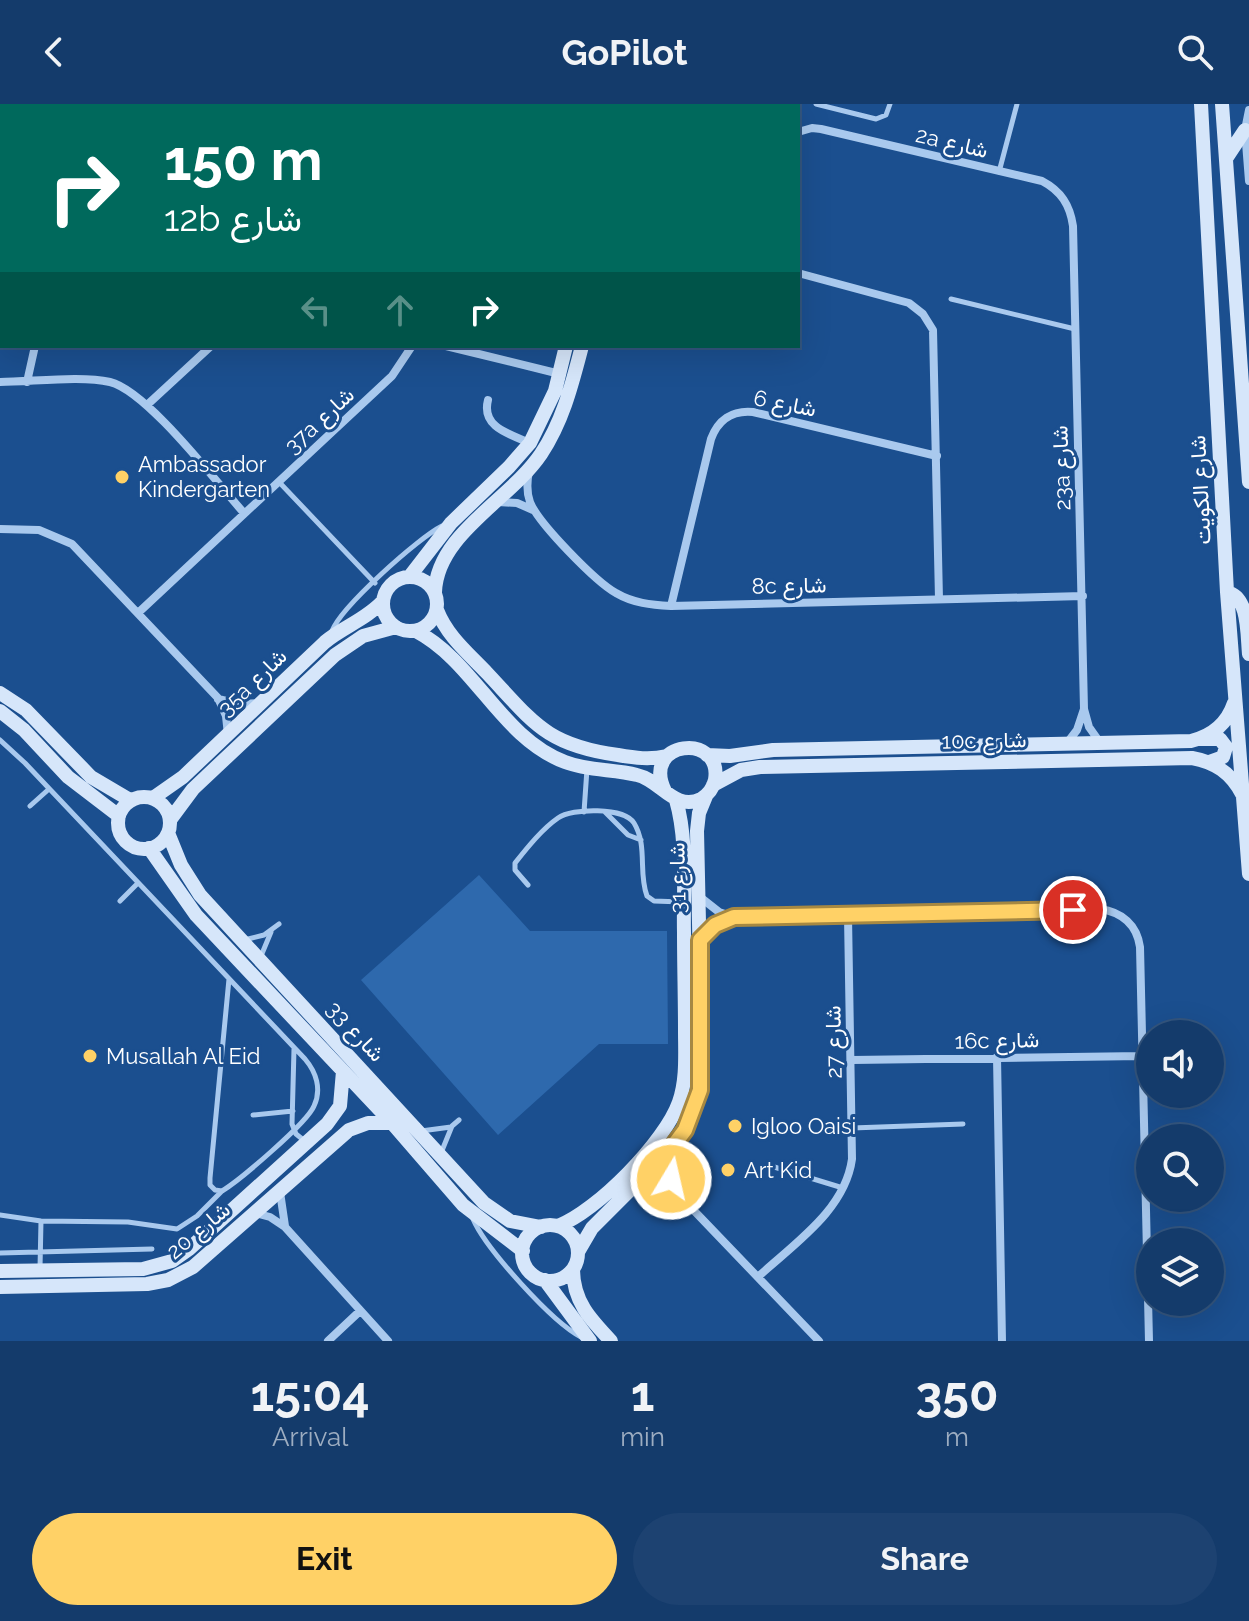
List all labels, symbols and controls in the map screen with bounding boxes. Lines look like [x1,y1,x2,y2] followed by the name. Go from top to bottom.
[32,30,76,74] icon: back
[1173,30,1217,74] icon: search
[562,31,687,73] text: GoPilot
[913,121,991,165] street label: 2a شارع
[164,127,323,193] text: 150 m
[32,136,136,240] icon: right
[164,197,302,239] text: 12b شارع
[294,288,338,332] icon: left
[378,288,422,332] icon: ahead
[462,288,506,332] icon: right
[279,381,360,460] street label: 37a شارع
[751,384,818,424] street label: شارع 6
[1047,425,1077,511] street label: 23a شارع
[1184,434,1218,545] street label: شارع الكويت
[138,451,270,502] place label: Ambassador Kindergarten
[113,468,131,486] marker: Ambassador Kindergarten
[751,571,827,601] street label: 8c شارع
[212,643,293,723] street label: 35a شارع
[941,726,1027,756] street label: 10c شارع
[663,842,693,914] street label: شارع 31
[1039,876,1107,944] pin
[1051,888,1095,932] icon: arrive
[320,995,391,1068] street label: شارع 33
[819,1005,849,1079] street label: شارع 27
[1136,1020,1224,1316] map controls
[1136,1020,1224,1108] button: sound
[954,1026,1040,1056] street label: 16c شارع
[106,1043,260,1069] place label: Musallah Al Eid
[81,1047,99,1065] marker: Musallah Al Eid
[751,1113,856,1139] place label: Igloo Oaisi
[726,1117,744,1135] marker: Igloo Oaisi
[1136,1124,1224,1212] button: search
[629,1137,713,1221] position arrow
[744,1157,812,1183] place label: Art Kid
[719,1161,737,1179] marker: Art Kid
[161,1196,236,1266] street label: شارع 20
[1136,1228,1224,1316] button: layers
[251,1366,370,1422] text: 15:04
[631,1366,654,1422] text: 1
[916,1366,998,1422] text: 350
[272,1422,348,1452] text: Arrival
[620,1422,665,1452] text: min
[945,1422,969,1452] text: m
[32,1513,617,1605] button: Exit
[633,1513,1217,1605] button: Share

